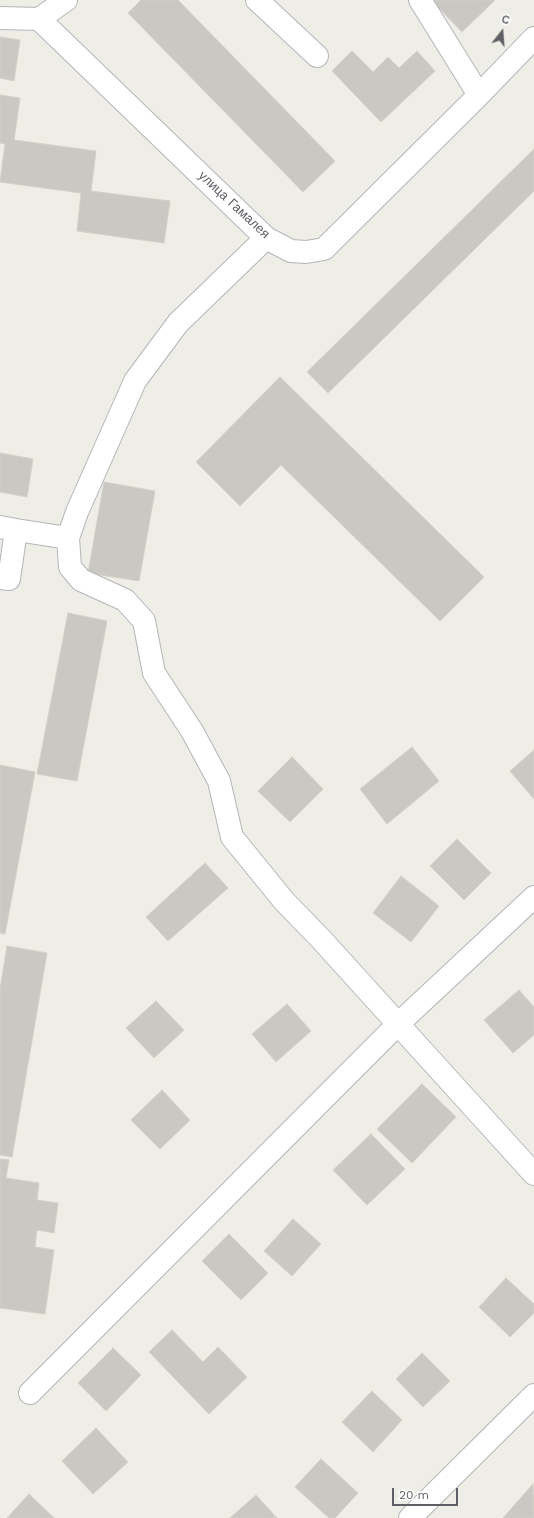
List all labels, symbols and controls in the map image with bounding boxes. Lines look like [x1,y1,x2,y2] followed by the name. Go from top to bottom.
[482,12,522,52] north arrow
[500,13,511,27] text: С
[195,168,273,242] street label: улица Гамалея
[394,1480,460,1506] scale bar
[399,1488,429,1502] text: 20 m

